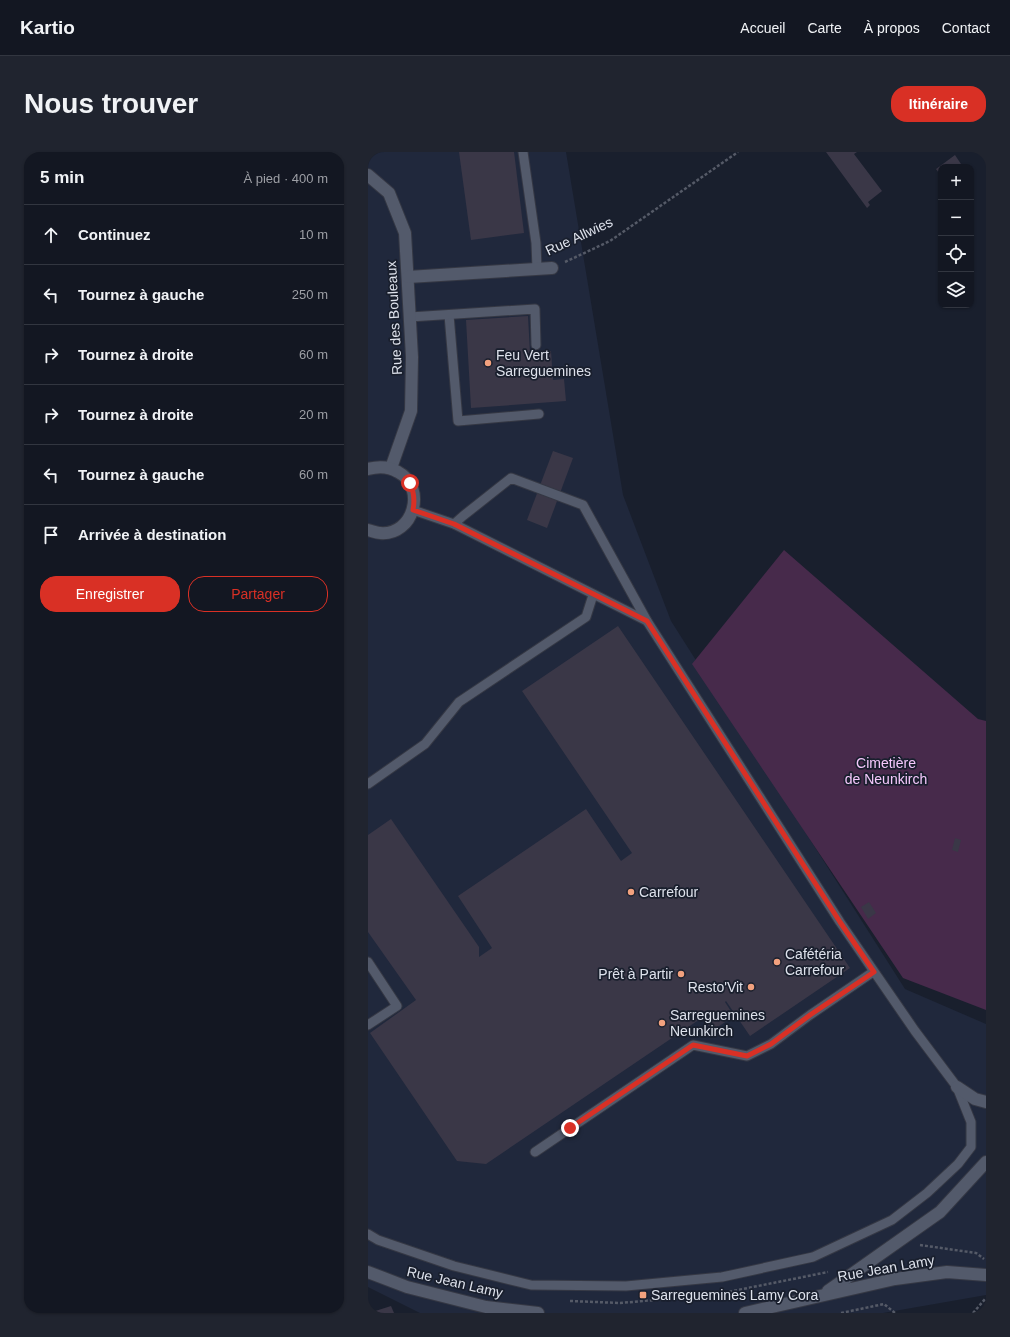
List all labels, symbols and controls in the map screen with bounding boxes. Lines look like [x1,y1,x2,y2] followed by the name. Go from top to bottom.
[20,17,75,38] text: Kartio
[740,20,785,36] text: Accueil
[807,20,842,36] text: Carte
[864,20,920,36] text: À propos
[942,20,990,36] text: Contact
[891,86,986,122] button: Itinéraire
[24,88,198,119] text: Nous trouver
[938,164,974,308] map controls
[938,164,974,200] button: +
[40,168,84,187] text: 5 min
[243,171,328,186] text: À pied · 400 m
[938,200,974,236] button: −
[543,213,615,259] street label: Rue Allwies
[40,224,62,246] icon: ahead
[78,226,151,243] text: Continuez
[299,227,328,242] text: 10 m
[938,236,974,272] button: locate
[383,260,405,376] street label: Rue des Bouleaux
[938,272,974,308] button: layers
[40,284,62,306] icon: left
[78,286,204,303] text: Tournez à gauche
[292,287,328,302] text: 250 m
[40,344,62,366] icon: right
[78,346,194,363] text: Tournez à droite
[299,347,328,362] text: 60 m
[496,347,591,379] place label: Feu Vert Sarreguemines
[483,358,493,368] marker: Feu Vert Sarreguemines
[40,404,62,426] icon: right
[78,406,194,423] text: Tournez à droite
[299,407,328,422] text: 20 m
[40,464,62,486] icon: left
[78,466,204,483] text: Tournez à gauche
[299,467,328,482] text: 60 m
[401,474,419,492] route start
[40,524,62,546] icon: arrive
[78,526,226,543] text: Arrivée à destination
[40,576,180,612] button: Enregistrer
[188,576,328,612] button: Partager
[845,755,927,787] park label: Cimetière de Neunkirch
[639,884,698,900] place label: Carrefour
[626,887,636,897] marker: Carrefour
[785,946,844,978] place label: Cafétéria Carrefour
[772,957,782,967] marker: Cafétéria Carrefour
[598,966,673,982] place label: Prêt à Partir
[676,969,686,979] marker: Prêt à Partir
[688,979,743,995] place label: Resto'Vit
[746,982,756,992] marker: Resto'Vit
[670,1007,765,1039] place label: Sarreguemines Neunkirch
[657,1018,667,1028] marker: Sarreguemines Neunkirch
[561,1119,579,1137] route end
[836,1252,936,1284] street label: Rue Jean Lamy
[405,1263,505,1301] street label: Rue Jean Lamy
[651,1287,819,1303] place label: Sarreguemines Lamy Cora
[638,1290,648,1300] marker: Sarreguemines Lamy Cora

